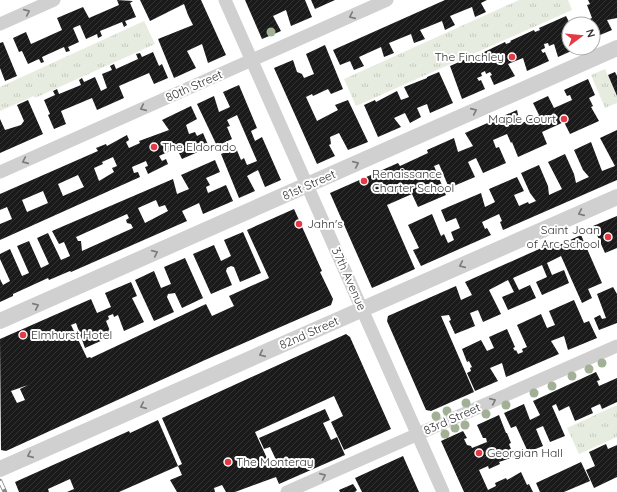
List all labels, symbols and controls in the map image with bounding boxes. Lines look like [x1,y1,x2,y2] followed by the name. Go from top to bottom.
[22,9,30,17] one-way arrow
[348,11,356,19] one-way arrow
[561,16,601,56] north arrow
[583,27,598,39] text: N
[434,49,504,64] place label: The Finchley
[507,52,517,62] marker: The Finchley
[163,66,225,105] street label: 80th Street
[140,104,147,112] one-way arrow
[470,108,478,116] one-way arrow
[488,111,556,126] place label: Maple Court
[559,114,569,124] marker: Maple Court
[162,139,236,154] place label: The Eldorado
[149,142,159,152] marker: The Eldorado
[21,157,28,165] one-way arrow
[351,161,359,169] one-way arrow
[280,166,338,203] street label: 81st Street
[372,166,454,195] place label: Renaissance Charter School
[359,176,369,186] marker: Renaissance Charter School
[578,208,586,216] one-way arrow
[307,216,343,231] place label: Jahn's
[294,219,304,229] marker: Jahn's
[527,222,600,251] place label: Saint Joan of Arc School
[603,232,613,242] marker: Saint Joan of Arc School
[329,245,370,313] street label: 37th Avenue
[150,250,158,258] one-way arrow
[459,261,466,269] one-way arrow
[32,302,39,310] one-way arrow
[277,313,341,352] street label: 82nd Street
[31,327,112,342] place label: Elmhurst Hotel
[18,330,28,340] marker: Elmhurst Hotel
[259,349,266,357] one-way arrow
[489,398,496,406] one-way arrow
[421,399,482,438] street label: 83rd Street
[140,401,148,409] one-way arrow
[487,445,563,460] place label: Georgian Hall
[474,448,484,458] marker: Georgian Hall
[27,451,34,459] one-way arrow
[236,454,314,469] place label: The Monteray
[223,457,233,467] marker: The Monteray
[319,473,326,481] one-way arrow

